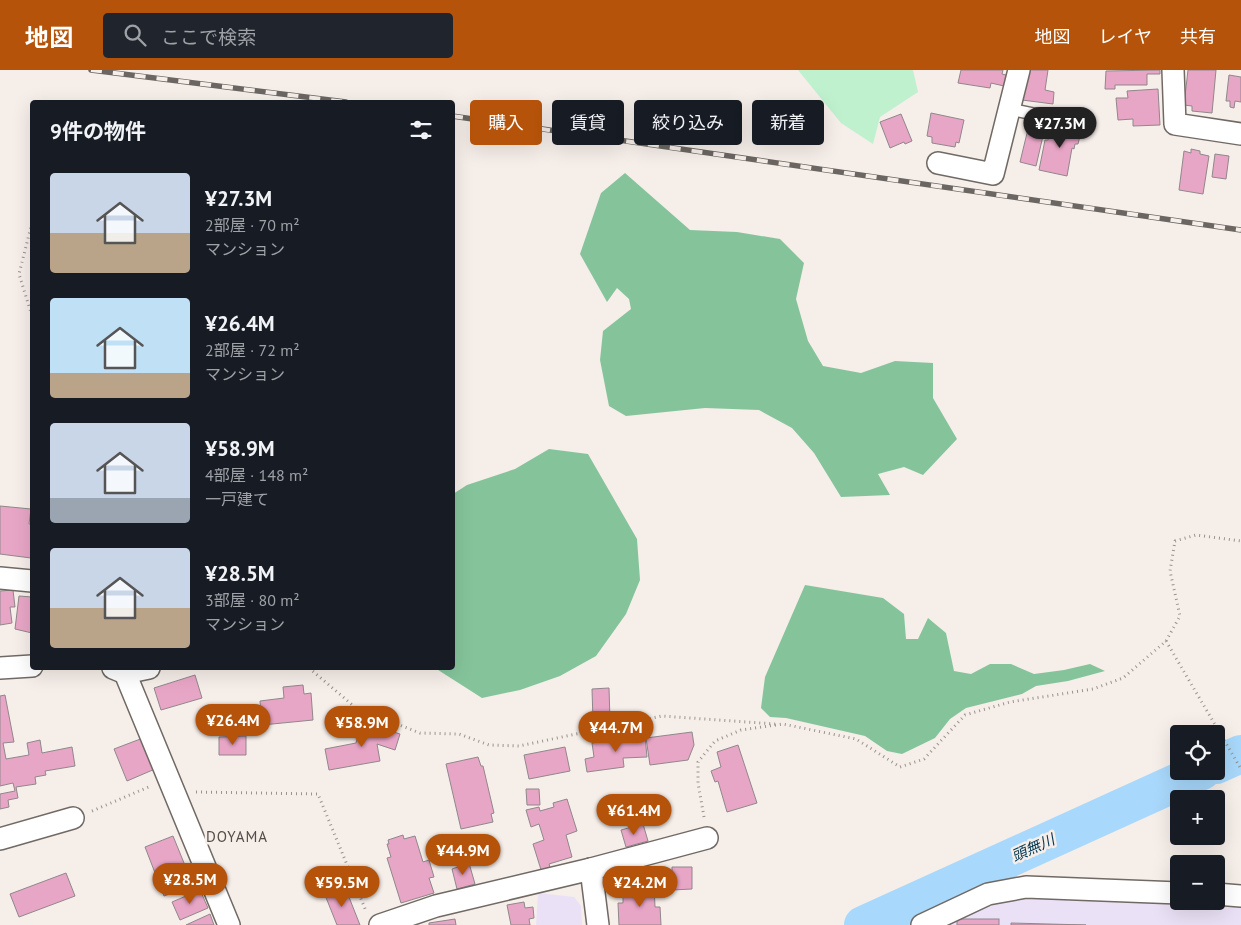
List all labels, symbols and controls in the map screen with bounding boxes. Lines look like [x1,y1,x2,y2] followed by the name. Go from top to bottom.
[103,13,453,58] search box
[121,21,149,49] icon: search
[25,22,73,53] text: 地図
[161,25,256,49] text: ここで検索
[1035,25,1071,48] text: 地図
[1099,25,1152,48] text: レイヤ
[1180,25,1216,48] text: 共有
[470,100,542,145] chip: 購入
[552,100,624,145] chip: 賃貸
[634,100,742,145] chip: 絞り込み
[752,100,824,145] chip: 新着
[1019,106,1101,149] pin: ¥27.3M
[1034,113,1086,133] text: ¥27.3M
[407,116,435,144] icon: filters
[50,118,146,145] text: 9件の物件
[205,185,272,212] text: ¥27.3M
[90,193,150,253] icon: home
[205,215,300,235] text: 2部屋 · 70 m²
[205,239,285,259] text: マンション
[205,310,275,337] text: ¥26.4M
[90,318,150,378] icon: home
[205,340,300,360] text: 2部屋 · 72 m²
[205,364,285,384] text: マンション
[205,435,275,462] text: ¥58.9M
[90,443,150,503] icon: home
[205,465,308,485] text: 4部屋 · 148 m²
[205,489,269,509] text: 一戸建て
[205,560,275,587] text: ¥28.5M
[90,568,150,628] icon: home
[205,590,300,610] text: 3部屋 · 80 m²
[205,614,285,634] text: マンション
[192,704,274,746] pin: ¥26.4M
[321,706,403,748] pin: ¥58.9M
[206,710,260,730] text: ¥26.4M
[575,710,657,753] pin: ¥44.7M
[335,712,389,732] text: ¥58.9M
[589,717,643,737] text: ¥44.7M
[1170,725,1225,910] map controls
[1170,725,1225,780] button: locate
[1170,790,1225,845] button: +
[593,794,675,836] pin: ¥61.4M
[607,800,661,820] text: ¥61.4M
[206,827,268,846] district label: DOYAMA
[1008,829,1059,865] water label: 頭無川
[422,834,504,876] pin: ¥44.9M
[436,840,490,860] text: ¥44.9M
[1170,855,1225,910] button: −
[149,862,231,905] pin: ¥28.5M
[301,866,383,908] pin: ¥59.5M
[599,866,681,908] pin: ¥24.2M
[163,869,217,889] text: ¥28.5M
[315,872,369,892] text: ¥59.5M
[613,872,667,892] text: ¥24.2M

